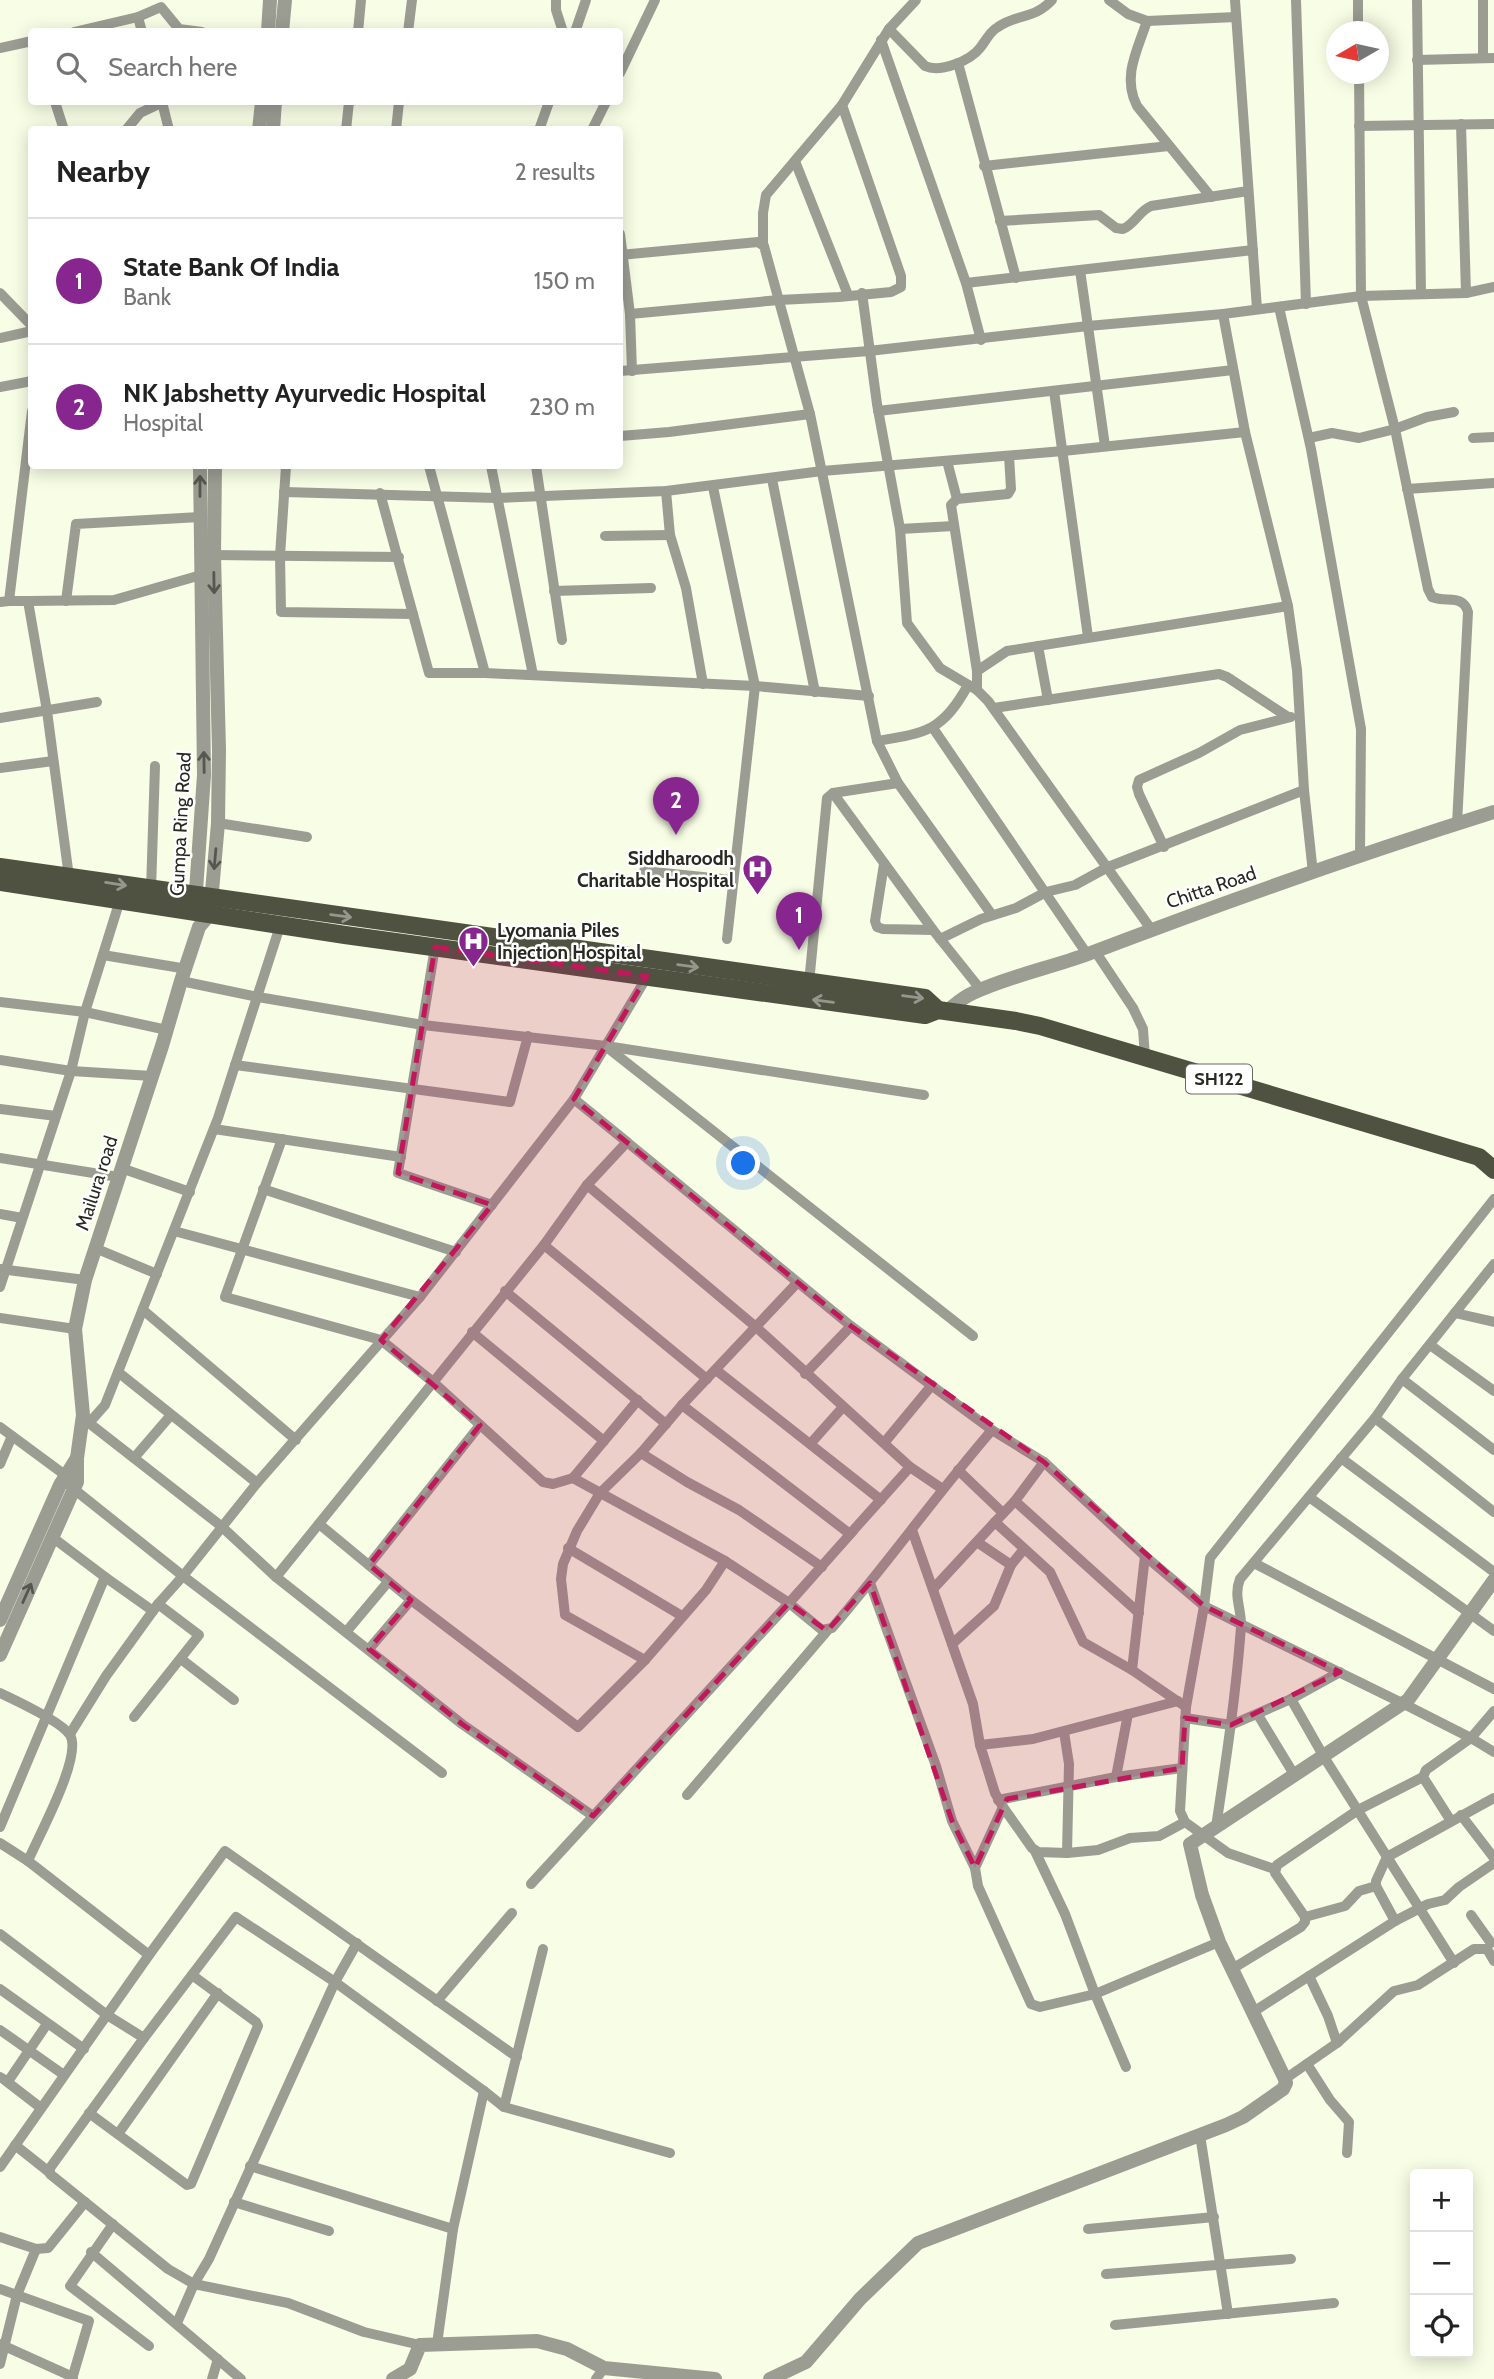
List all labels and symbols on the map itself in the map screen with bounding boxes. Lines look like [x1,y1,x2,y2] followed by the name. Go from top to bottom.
[1326,21,1389,84] north arrow
[193,474,207,497] one-way arrow
[208,571,221,594] one-way arrow
[165,751,196,897] street label: Gumpa Ring Road
[197,751,211,774] one-way arrow
[653,777,699,835] pin: 2
[208,847,221,870] one-way arrow
[577,847,734,892] place label: Siddharoodh Charitable Hospital
[740,852,774,896] hospital icon: Siddharoodh Charitable Hospital
[1163,861,1259,914] street label: Chitta Road
[104,878,127,891] one-way arrow
[776,892,822,950] pin: 1
[329,910,352,923] one-way arrow
[497,919,641,964] place label: Lyomania Piles Injection Hospital
[457,924,491,968] hospital icon: Lyomania Piles Injection Hospital
[676,959,699,972] one-way arrow
[901,990,924,1003] one-way arrow
[812,994,835,1007] one-way arrow
[1186,1064,1252,1094] road number: SH122
[70,1133,123,1233] street label: Mailura road
[726,1146,760,1180] your location
[22,1583,35,1604] one-way arrow

